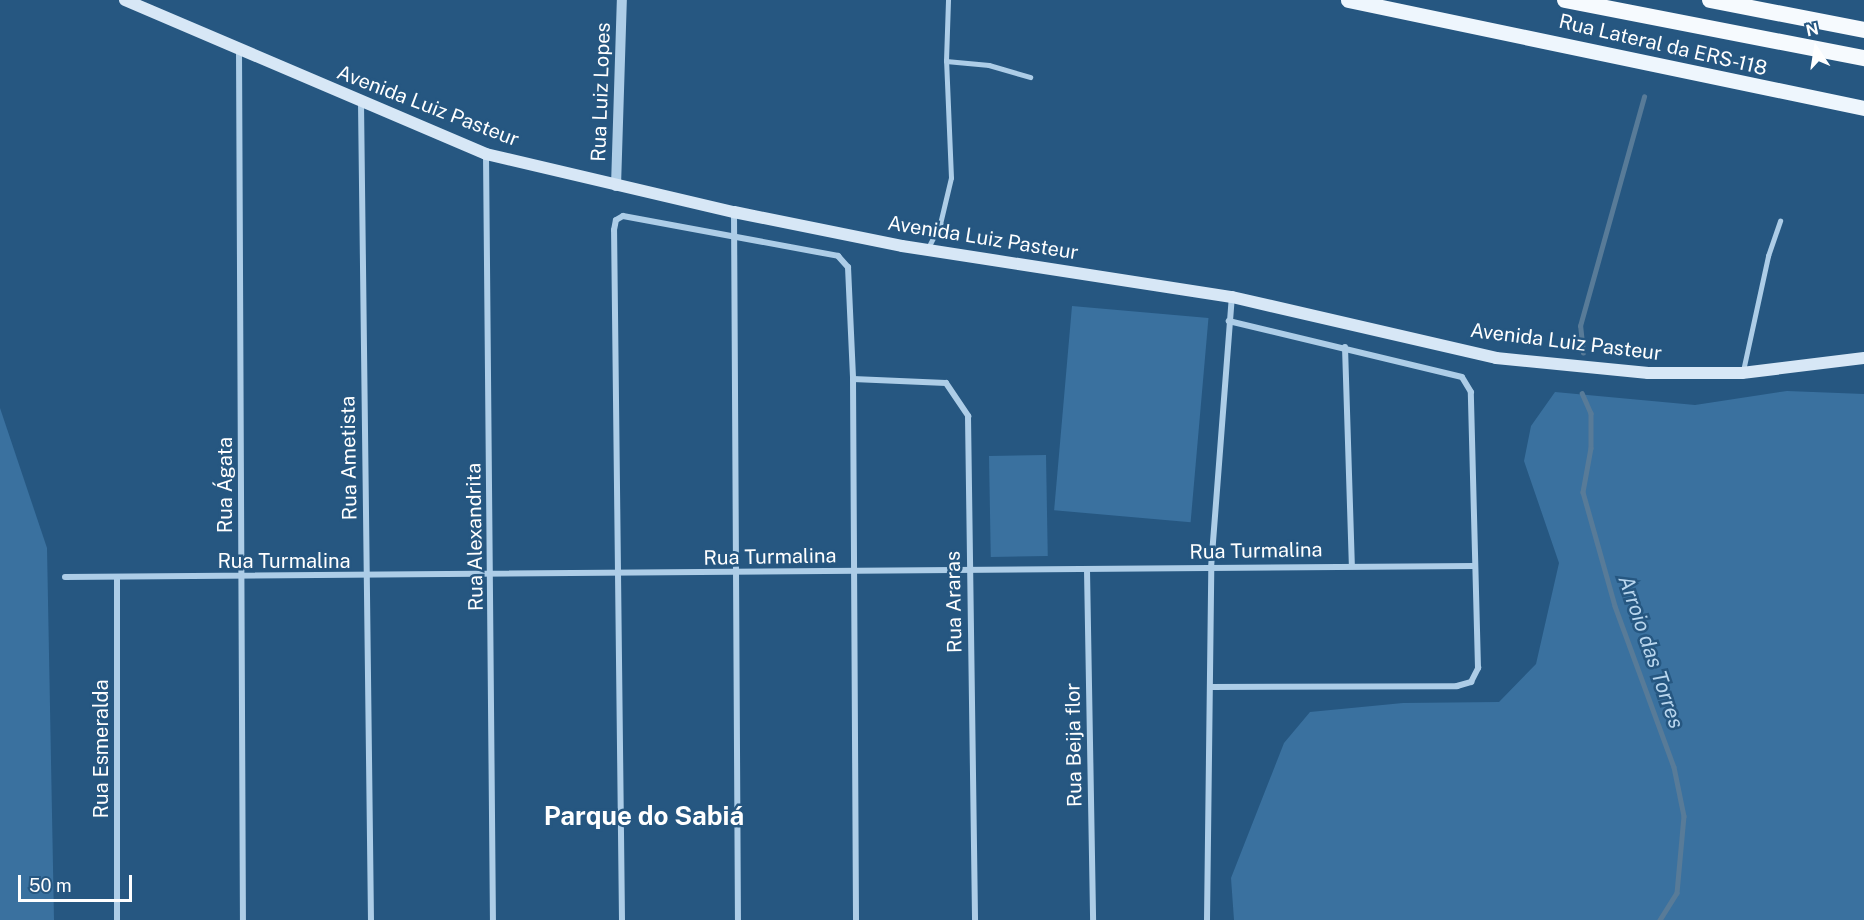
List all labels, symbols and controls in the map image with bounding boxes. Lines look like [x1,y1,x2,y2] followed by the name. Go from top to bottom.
[1556,9,1770,81] street label: Rua Lateral da ERS-118
[1786,18,1846,78] north arrow
[1804,19,1820,40] text: N
[587,22,615,162] street label: Rua Luiz Lopes
[334,60,522,152] street label: Avenida Luiz Pasteur
[886,211,1080,265] street label: Avenida Luiz Pasteur
[1469,318,1663,366] street label: Avenida Luiz Pasteur
[336,395,362,521] street label: Rua Ametista
[213,437,237,533] street label: Rua Ágata
[462,463,488,611] street label: Rua Alexandrita
[1189,538,1323,564] street label: Rua Turmalina
[703,544,837,570] street label: Rua Turmalina
[217,549,351,573] street label: Rua Turmalina
[941,551,967,653] street label: Rua Araras
[1613,572,1689,732] water label: Arroio das Torres
[89,680,113,818] street label: Rua Esmeralda
[1061,683,1087,807] street label: Rua Beija flor
[544,800,744,832] district label: Parque do Sabiá
[21,863,135,901] scale bar
[29,875,72,896] text: 50 m

